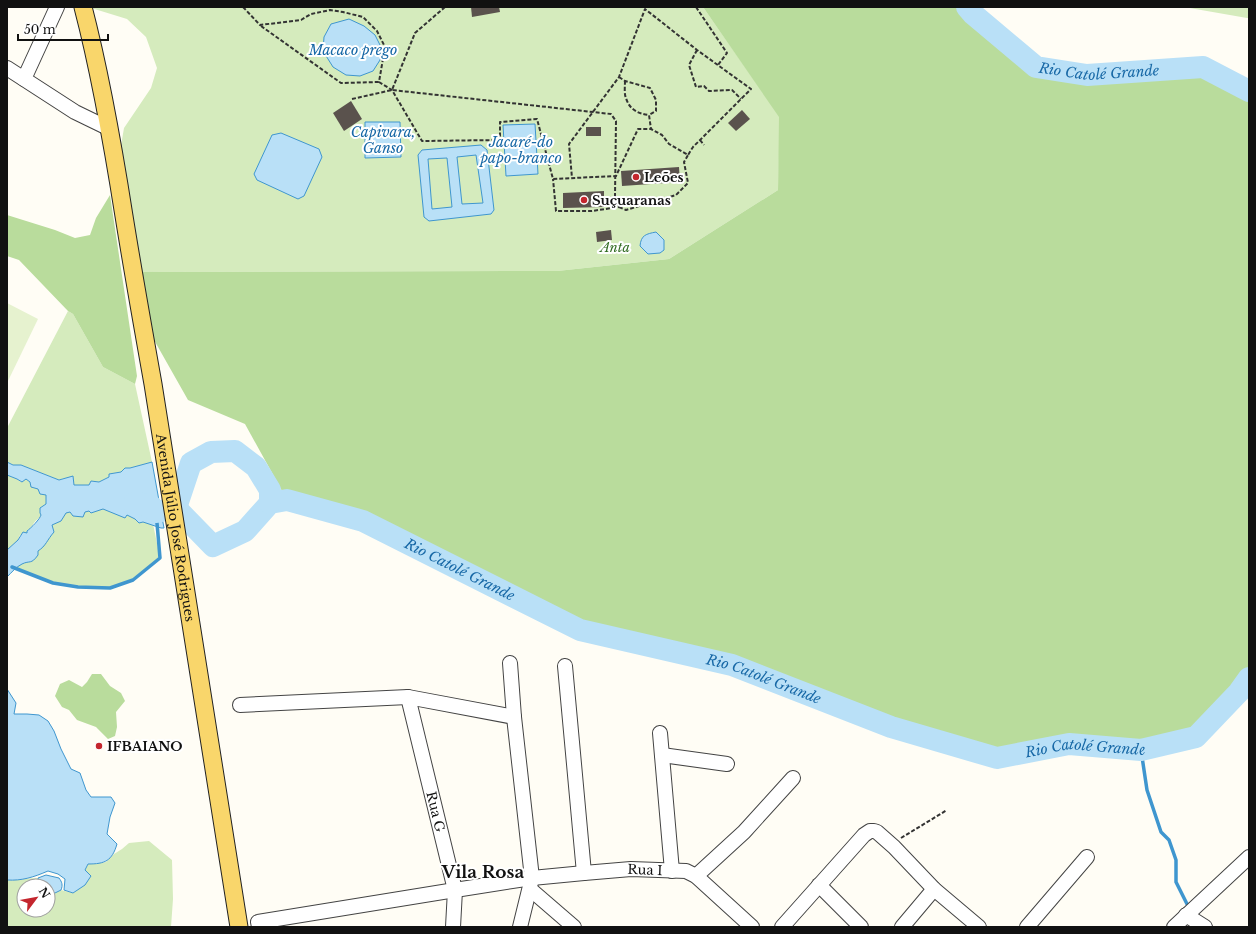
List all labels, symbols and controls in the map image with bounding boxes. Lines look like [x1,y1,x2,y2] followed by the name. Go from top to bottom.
[18,16,108,42] scale bar
[24,22,56,37] text: 50 m
[308,41,397,59] water label: Macaco prego
[1037,58,1160,84] water label: Rio Catolé Grande
[351,123,415,157] water label: Capivara, Ganso
[478,133,562,167] water label: Jacaré-do papo-branco
[644,169,684,186] place label: Leões
[631,172,641,182] marker: Leões
[592,192,671,209] place label: Suçuaranas
[579,195,589,205] marker: Suçuaranas
[598,239,630,256] park label: Anta
[152,431,199,623] street label: Avenida Júlio José Rodrigues
[401,534,518,605] water label: Rio Catolé Grande
[704,650,824,708] water label: Rio Catolé Grande
[1023,735,1148,762] water label: Rio Catolé Grande
[107,738,183,755] place label: IFBAIANO
[94,741,104,751] marker: IFBAIANO
[422,790,449,834] street label: Rua G
[627,861,663,879] street label: Rua I
[441,862,524,883] district label: Vila Rosa
[16,878,56,918] north arrow
[36,885,54,901] text: N

